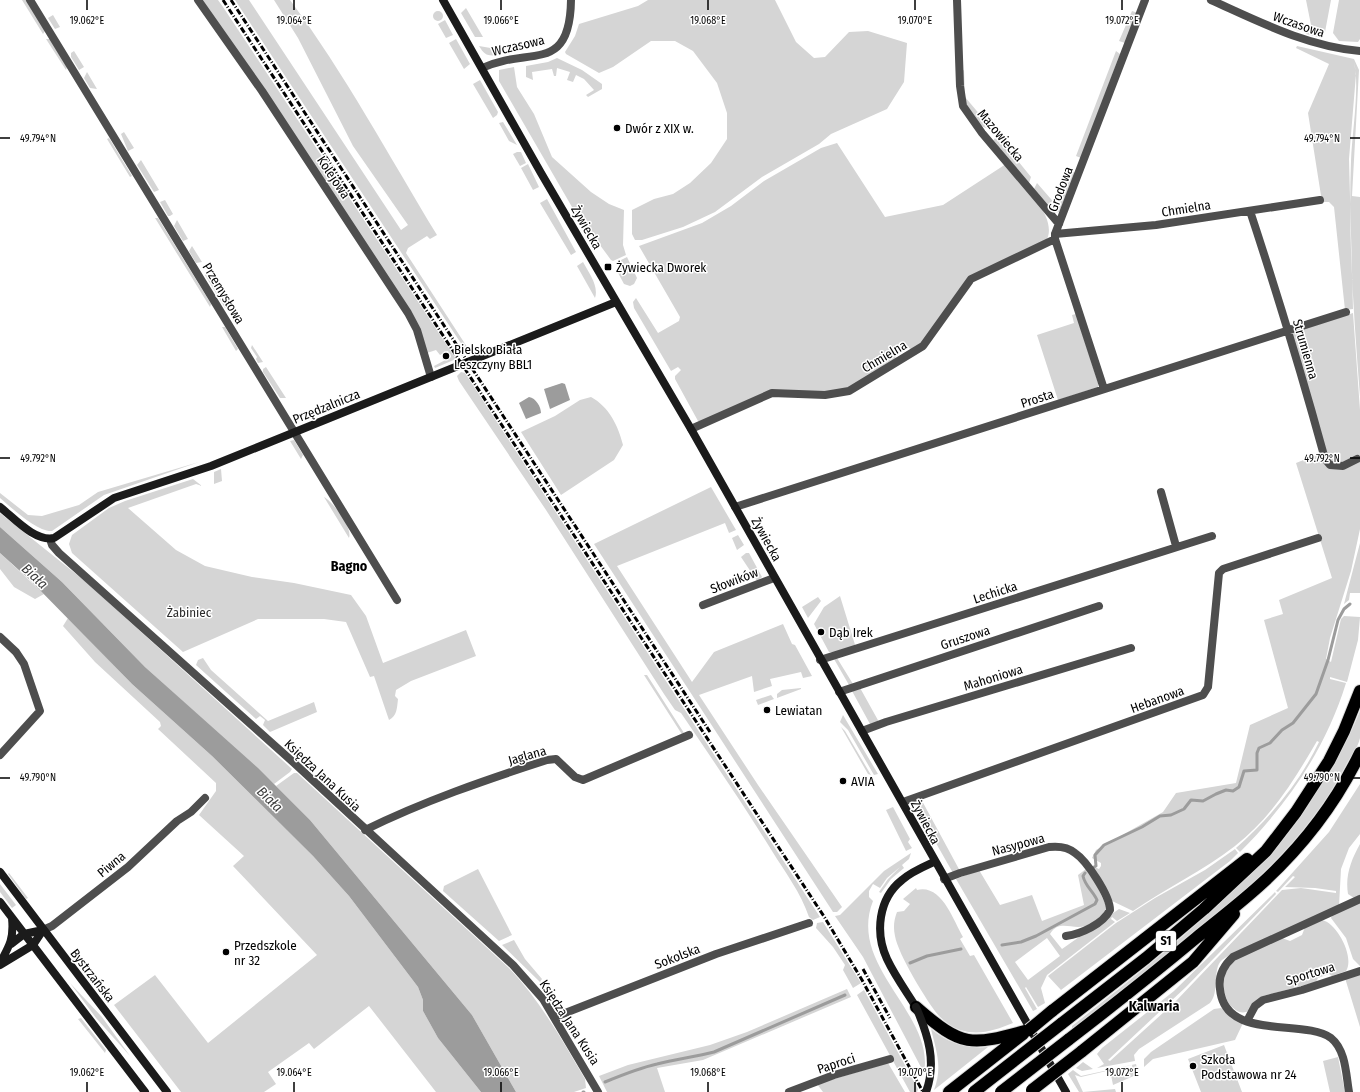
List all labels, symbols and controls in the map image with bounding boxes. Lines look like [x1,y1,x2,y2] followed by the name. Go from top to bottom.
[1271,9,1327,40] street label: Wczasowa
[70,15,105,27] text: 19.062°E
[276,15,312,27] text: 19.064°E
[483,15,519,27] text: 19.066°E
[690,15,726,27] text: 19.068°E
[898,15,932,27] text: 19.070°E
[1105,15,1139,27] text: 19.072°E
[490,32,546,59] street label: Wczasowa
[974,106,1027,164] street label: Mazowiecka
[625,121,694,136] place label: Dwór z XIX w.
[612,123,622,133] marker: Dwór z XIX w.
[20,133,56,145] text: 49.794°N
[1304,133,1340,145] text: 49.794°N
[314,153,353,201] street label: Kolejowa
[1045,165,1076,214] street label: Grodowa
[1160,197,1212,220] street label: Chmielna
[568,203,605,252] street label: Żywiecka
[199,260,248,327] street label: Przemysłowa
[616,260,707,275] place label: Żywiecka Dworek
[603,262,613,272] marker: Żywiecka Dworek
[1290,317,1321,381] street label: Strumienna
[859,337,909,376] street label: Chmielna
[454,342,532,372] place label: Bielsko Biała Leszczyny BBL1
[441,351,451,361] marker: Bielsko Biała Leszczyny BBL1
[290,386,362,427] street label: Przędzalnicza
[1019,386,1055,411] street label: Prosta
[20,453,56,465] text: 49.792°N
[1304,453,1340,465] text: 49.792°N
[748,515,785,564] street label: Żywiecka
[331,558,368,575] district label: Bagno
[18,560,51,593] water label: Biała
[708,564,761,596] street label: Słowików
[971,578,1019,607] street label: Lechicka
[167,605,212,620] park label: Żabiniec
[939,622,992,652] street label: Gruszowa
[829,625,874,640] place label: Dąb Irek
[816,627,826,637] marker: Dąb Irek
[962,661,1024,694] street label: Mahoniowa
[1128,683,1186,716] street label: Hebanowa
[775,703,822,718] place label: Lewiatan
[762,705,772,715] marker: Lewiatan
[282,736,364,814] street label: Księdza Jana Kusia
[506,743,548,768] street label: Jaglana
[20,772,56,784] text: 49.790°N
[1304,772,1340,784] text: 49.790°N
[851,774,875,789] place label: AVIA
[838,776,848,786] marker: AVIA
[253,783,286,816] water label: Biała
[908,798,943,847] street label: Żywiecka
[990,830,1046,859] street label: Nasypowa
[94,848,128,880] street label: Piwna
[1156,931,1176,951] road number: S1
[234,938,297,968] place label: Przedszkole nr 32
[652,941,702,972] street label: Sokolska
[67,946,118,1005] street label: Bystrzańska
[221,947,231,957] marker: Przedszkole nr 32
[1284,959,1336,988] street label: Sportowa
[536,977,603,1068] street label: Księdza Jana Kusia
[1129,998,1179,1015] district label: Kalwaria
[815,1050,857,1077] street label: Paproci
[1201,1052,1297,1082] place label: Szkoła Podstawowa nr 24
[1188,1061,1198,1071] marker: Szkoła Podstawowa nr 24
[70,1067,105,1079] text: 19.062°E
[276,1067,312,1079] text: 19.064°E
[483,1067,519,1079] text: 19.066°E
[690,1067,726,1079] text: 19.068°E
[898,1067,932,1079] text: 19.070°E
[1105,1067,1139,1079] text: 19.072°E

